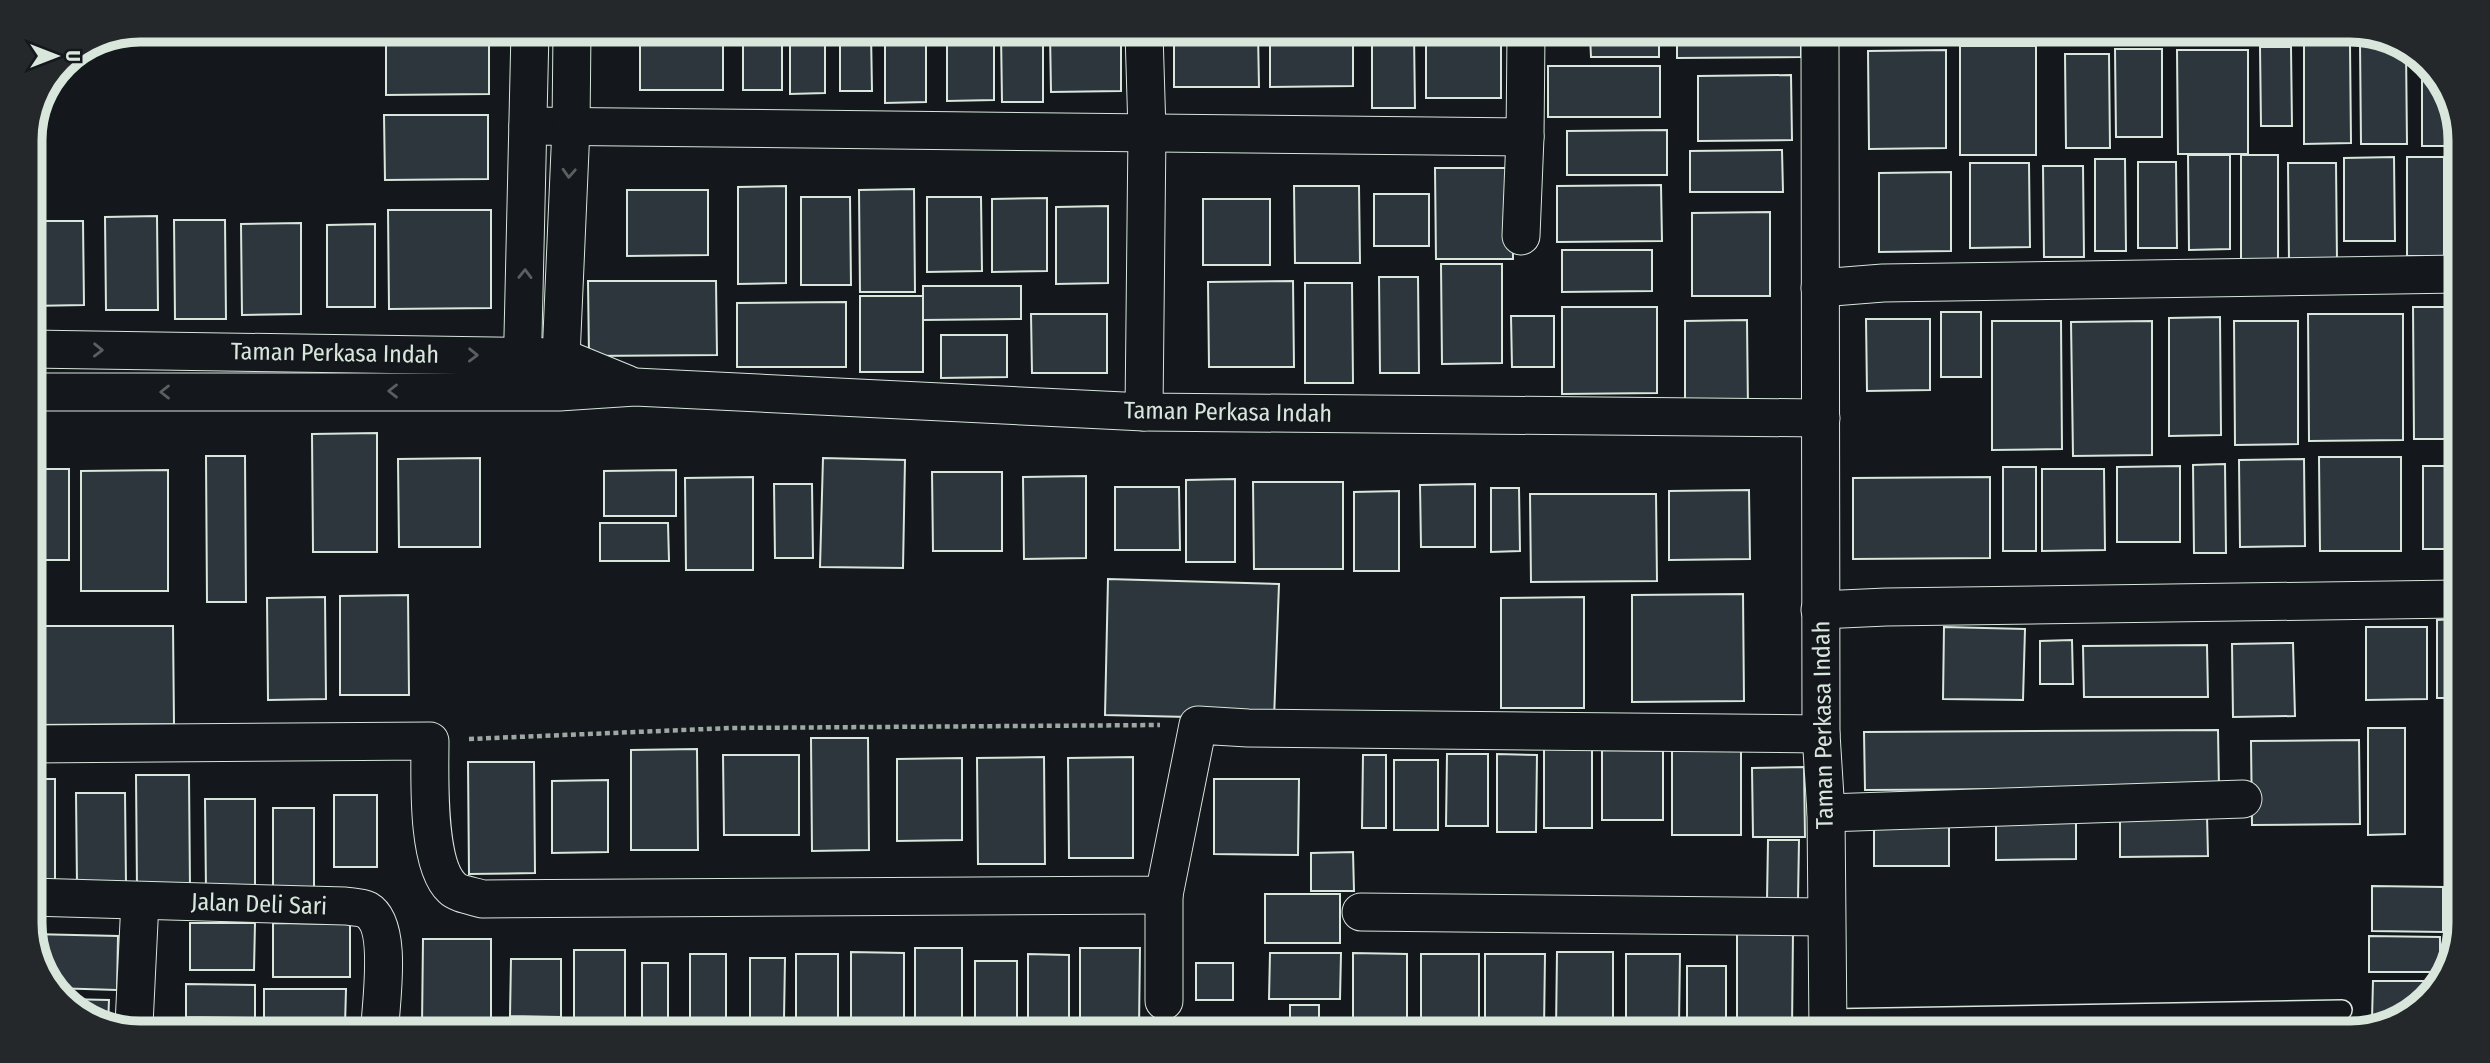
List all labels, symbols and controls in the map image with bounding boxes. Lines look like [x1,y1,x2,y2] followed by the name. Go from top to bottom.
[21,21,91,91] north arrow
[61,50,84,62] text: U
[561,168,576,179] one-way arrow
[517,268,533,278] one-way arrow
[231,337,439,369] street label: Taman Perkasa Indah
[93,342,104,358] one-way arrow
[468,347,478,363] one-way arrow
[387,383,398,399] one-way arrow
[160,384,170,400] one-way arrow
[1124,396,1332,428] street label: Taman Perkasa Indah
[1807,621,1839,829] street label: Taman Perkasa Indah
[190,888,328,920] street label: Jalan Deli Sari

